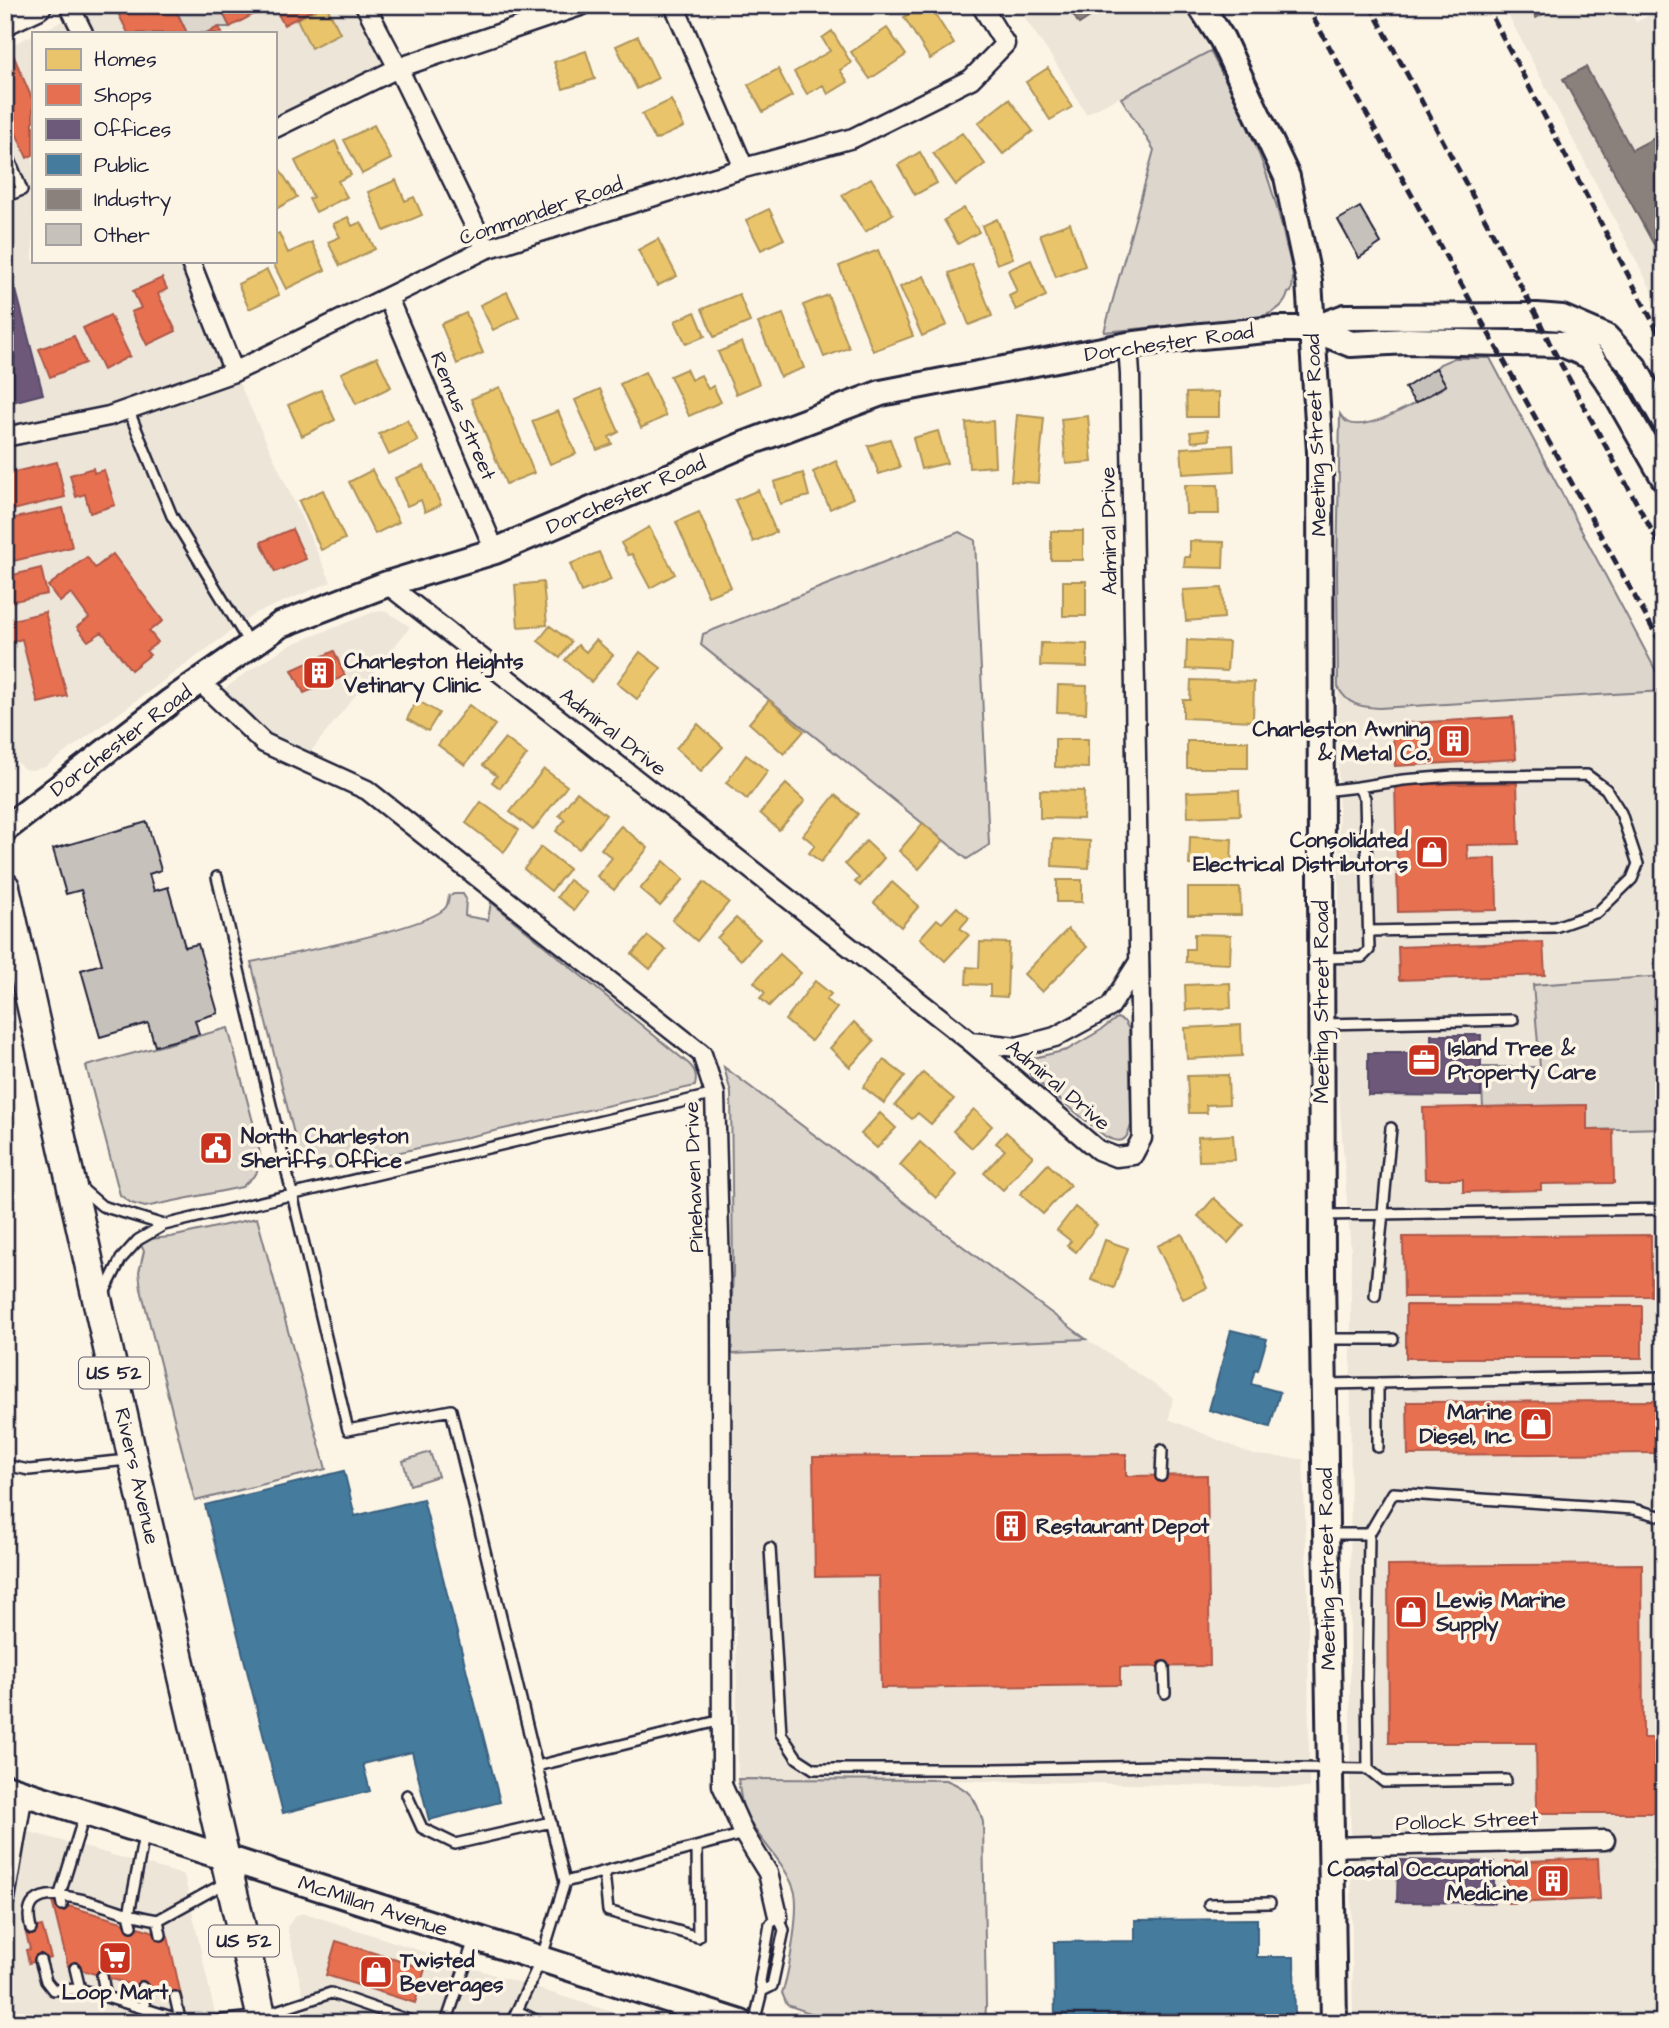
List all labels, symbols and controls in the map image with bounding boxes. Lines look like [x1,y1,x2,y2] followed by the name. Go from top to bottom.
[32,32,276,262] legend
[94,45,157,74] text: Homes
[94,81,152,111] text: Shops
[94,115,171,144] text: Offices
[94,151,150,180] text: Public
[455,169,627,253] street label: Commander Road
[94,185,172,216] text: Industry
[94,221,150,250] text: Other
[1082,317,1256,369] street label: Dorchester Road
[1298,333,1336,537] street label: Meeting Street Road
[423,347,503,485] street label: Remus Street
[542,448,710,542] street label: Dorchester Road
[1093,467,1125,595] street label: Admiral Drive
[343,647,524,703] place label: Charleston Heights Vetinary Clinic
[300,654,338,692] building icon: Charleston Heights Vetinary Clinic
[44,678,198,804] street label: Dorchester Road
[553,681,673,783] street label: Admiral Drive
[1253,715,1430,768] place label: Charleston Awning & Metal Co.
[1435,722,1473,760] building icon: Charleston Awning & Metal Co.
[1193,826,1408,879] place label: Consolidated Electrical Distributors
[1413,833,1451,871] shop icon: Consolidated Electrical Distributors
[1307,900,1338,1103] street label: Meeting Street Road
[1000,1033,1116,1137] street label: Admiral Drive
[1448,1034,1597,1090] place label: Island Tree & Property Care
[1405,1041,1443,1079] office icon: Island Tree & Property Care
[677,1101,711,1253] street label: Pinehaven Drive
[240,1122,409,1175] place label: North Charleston Sheriffs Office
[197,1129,235,1167] public building icon: North Charleston Sheriffs Office
[79,1358,149,1388] road number: US 52
[1420,1398,1513,1451] place label: Marine Diesel, Inc
[107,1405,167,1547] street label: Rivers Avenue
[1517,1405,1555,1443] shop icon: Marine Diesel, Inc
[1311,1467,1345,1671] street label: Meeting Street Road
[992,1507,1030,1545] building icon: Restaurant Depot
[1036,1512,1210,1542] place label: Restaurant Depot
[1435,1586,1566,1642] place label: Lewis Marine Supply
[1392,1593,1430,1631] shop icon: Lewis Marine Supply
[1395,1804,1539,1838] street label: Pollock Street
[1328,1855,1529,1908] place label: Coastal Occupational Medicine
[1534,1862,1572,1900] building icon: Coastal Occupational Medicine
[295,1868,451,1944] street label: McMillan Avenue
[209,1926,279,1956] road number: US 52
[96,1939,134,1977] supermarket icon: Loop Mart
[399,1946,504,2001] place label: Twisted Beverages
[357,1953,395,1991] shop icon: Twisted Beverages
[62,1978,169,2008] place label: Loop Mart

